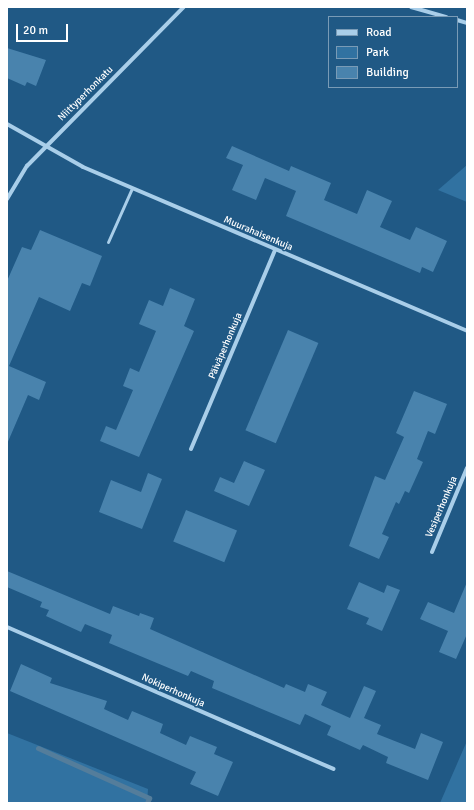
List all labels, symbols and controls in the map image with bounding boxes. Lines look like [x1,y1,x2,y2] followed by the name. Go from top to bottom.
[18,16,70,42] scale bar
[328,16,458,88] legend
[23,23,48,38] text: 20 m
[366,25,392,40] text: Road
[366,45,389,60] text: Park
[56,64,116,124] street label: Niittyperhonkatu
[366,65,409,80] text: Building
[222,214,294,254] street label: Muurahaisenkuja
[207,311,245,381] street label: Päiväperhonkuja
[424,474,460,540] street label: Vesiperhonkuja
[140,672,206,710] street label: Nokiperhonkuja

